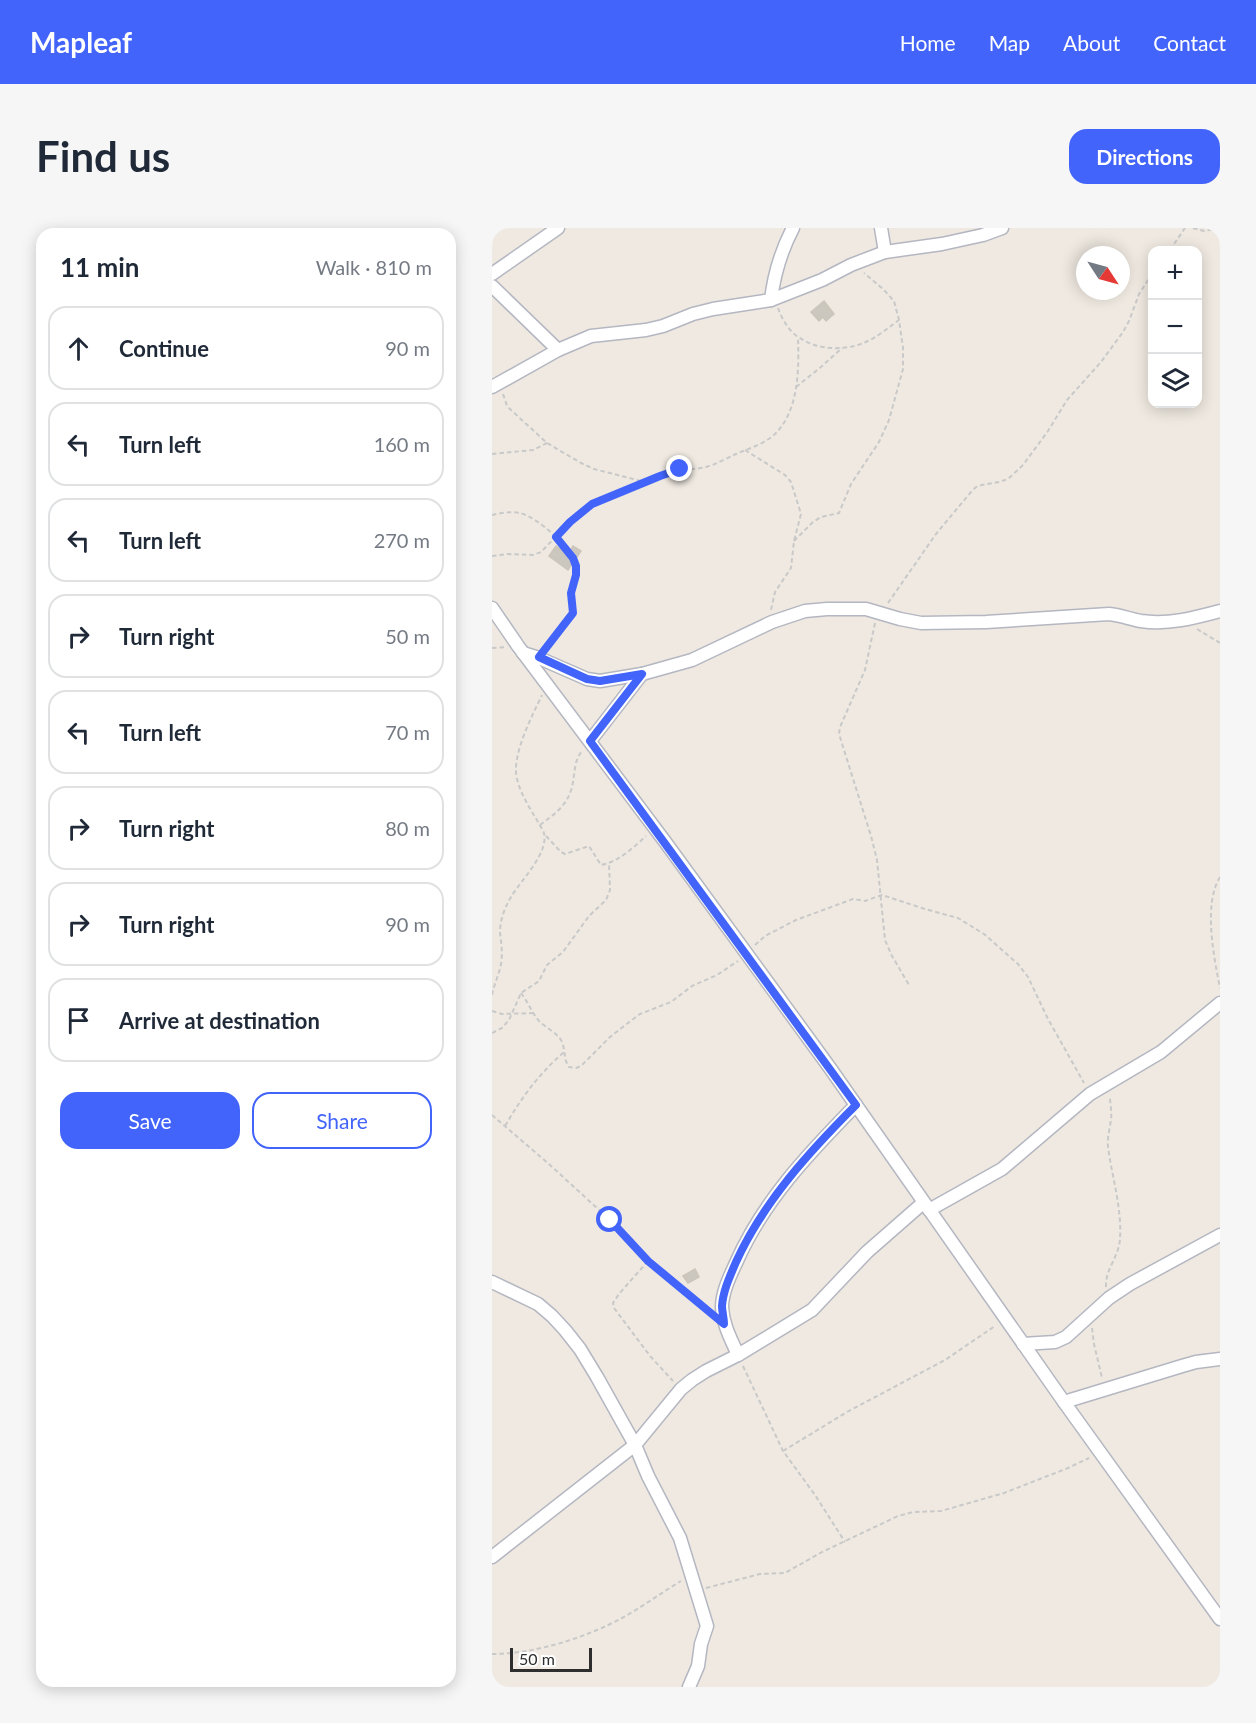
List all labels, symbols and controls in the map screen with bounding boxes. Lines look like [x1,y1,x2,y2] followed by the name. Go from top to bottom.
[30,25,132,59] text: Mapleaf
[900,30,956,55] text: Home
[989,30,1030,55] text: Map
[1063,30,1120,55] text: About
[1153,30,1226,55] text: Contact
[1069,129,1220,184] button: Directions
[36,131,170,181] text: Find us
[1076,246,1130,300] north arrow
[1148,246,1202,408] map controls
[1148,246,1202,300] button: +
[60,251,140,283] text: 11 min
[316,255,432,279] text: Walk · 810 m
[1148,300,1202,354] button: −
[62,332,95,365] icon: ahead
[119,335,209,362] text: Continue
[385,336,430,360] text: 90 m
[1148,354,1202,408] button: layers
[62,428,95,461] icon: left
[119,431,201,458] text: Turn left
[374,432,430,456] text: 160 m
[666,455,692,481] route end
[62,524,95,557] icon: left
[119,527,201,554] text: Turn left
[374,528,430,552] text: 270 m
[62,620,95,653] icon: right
[119,623,214,650] text: Turn right
[385,624,430,648] text: 50 m
[62,716,95,749] icon: left
[119,719,201,746] text: Turn left
[385,720,430,744] text: 70 m
[62,812,95,845] icon: right
[119,815,214,842] text: Turn right
[385,816,430,840] text: 80 m
[62,908,95,941] icon: right
[119,911,214,938] text: Turn right
[385,912,430,936] text: 90 m
[62,1004,95,1037] icon: arrive
[119,1007,320,1034] text: Arrive at destination
[60,1092,240,1149] button: Save
[252,1092,432,1149] button: Share
[596,1206,622,1232] route start
[510,1645,592,1672] scale bar
[519,1649,555,1668] text: 50 m

